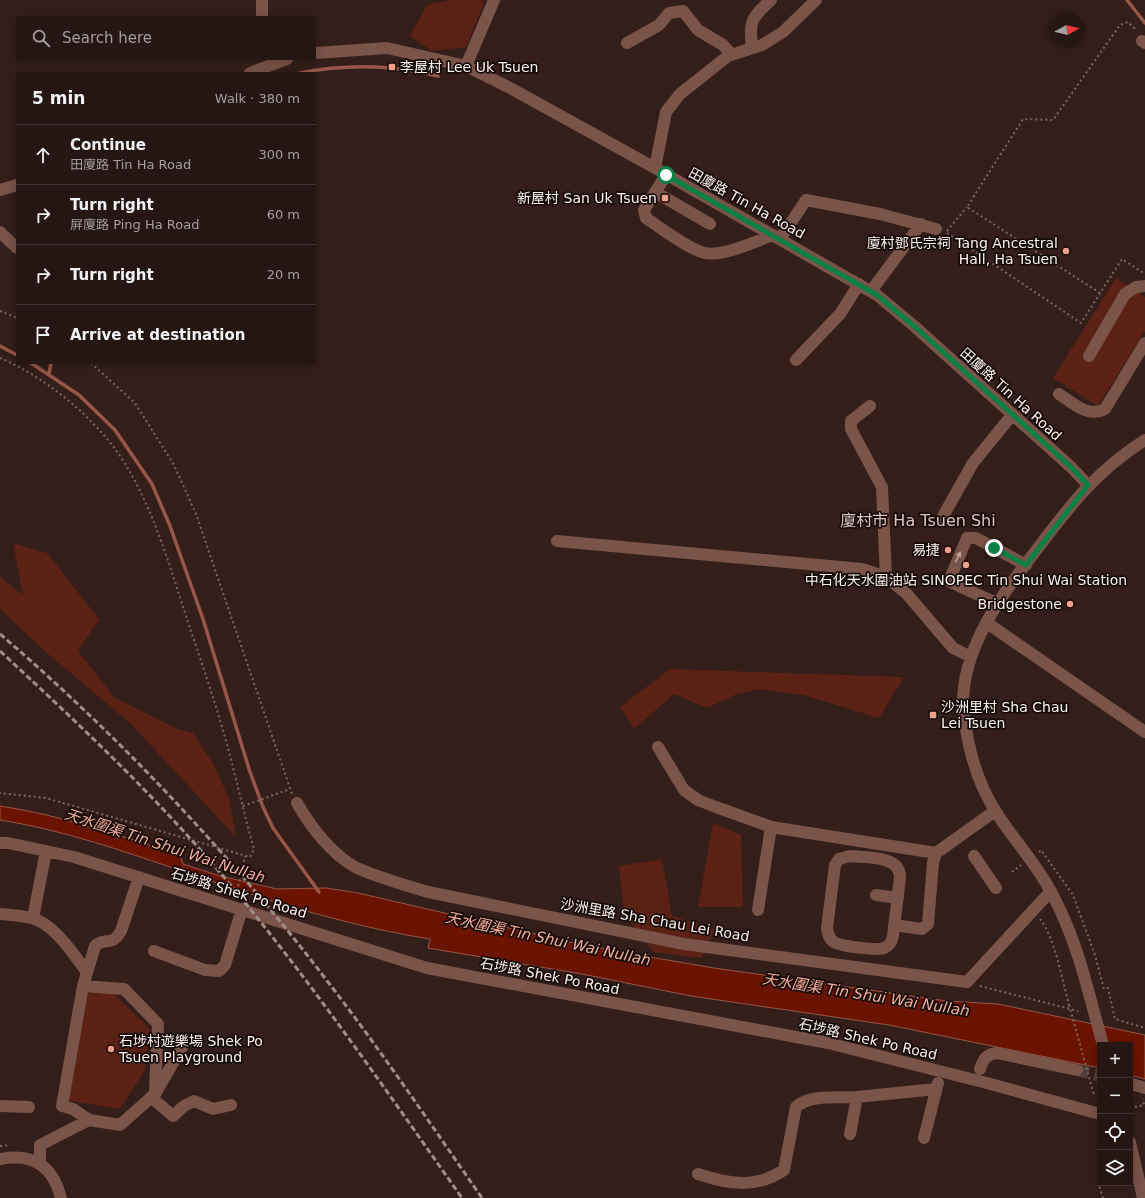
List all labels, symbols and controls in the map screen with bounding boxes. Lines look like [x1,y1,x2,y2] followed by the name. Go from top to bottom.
[1049,12,1085,48] north arrow
[16,16,316,60] search box
[30,27,52,49] icon: search
[62,29,152,47] text: Search here
[400,59,538,75] place label: 李屋村 Lee Uk Tsuen
[387,62,397,72] marker: 李屋村 Lee Uk Tsuen
[32,88,85,108] text: 5 min
[215,91,300,106] text: Walk · 380 m
[70,136,146,154] text: Continue
[32,144,54,166] icon: ahead
[258,147,300,162] text: 300 m
[70,157,191,172] text: 田廈路 Tin Ha Road
[686,164,808,242] street label: 田廈路 Tin Ha Road
[657,166,675,184] route start
[517,190,657,206] place label: 新屋村 San Uk Tsuen
[660,193,670,203] marker: 新屋村 San Uk Tsuen
[70,196,154,214] text: Turn right
[32,204,54,226] icon: right
[267,207,300,222] text: 60 m
[70,217,199,232] text: 屏廈路 Ping Ha Road
[867,235,1058,267] place label: 廈村鄧氏宗祠 Tang Ancestral Hall, Ha Tsuen
[1061,246,1071,256] marker: 廈村鄧氏宗祠 Tang Ancestral Hall, Ha Tsuen
[32,264,54,286] icon: right
[70,266,154,284] text: Turn right
[267,267,300,282] text: 20 m
[32,324,54,346] icon: arrive
[70,326,245,344] text: Arrive at destination
[957,344,1065,444] street label: 田廈路 Tin Ha Road
[840,511,996,530] district label: 廈村市 Ha Tsuen Shi
[985,539,1003,557] route end
[912,542,940,558] place label: 易捷
[943,545,953,555] marker: 易捷
[955,552,961,563] one-way arrow
[961,560,971,570] marker: 中石化天水圍油站 SINOPEC Tin Shui Wai Station
[805,572,1127,588] place label: 中石化天水圍油站 SINOPEC Tin Shui Wai Station
[978,596,1062,612] place label: Bridgestone
[1065,599,1075,609] marker: Bridgestone
[941,699,1068,731] place label: 沙洲里村 Sha Chau Lei Tsuen
[928,710,938,720] marker: 沙洲里村 Sha Chau Lei Tsuen
[62,805,268,887] water label: 天水圍渠 Tin Shui Wai Nullah
[169,865,309,921] street label: 石埗路 Shek Po Road
[559,896,751,944] street label: 沙洲里路 Sha Chau Lei Road
[444,908,652,970] water label: 天水圍渠 Tin Shui Wai Nullah
[479,955,621,997] street label: 石埗路 Shek Po Road
[761,970,971,1020] water label: 天水圍渠 Tin Shui Wai Nullah
[797,1015,939,1063] street label: 石埗路 Shek Po Road
[118,1033,263,1065] place label: 石埗村遊樂場 Shek Po Tsuen Playground
[1097,1042,1133,1186] map controls
[1097,1042,1133,1078] button: +
[106,1044,116,1054] marker: 石埗村遊樂場 Shek Po Tsuen Playground
[1097,1078,1133,1114] button: −
[1097,1114,1133,1150] button: locate
[1097,1150,1133,1186] button: layers

